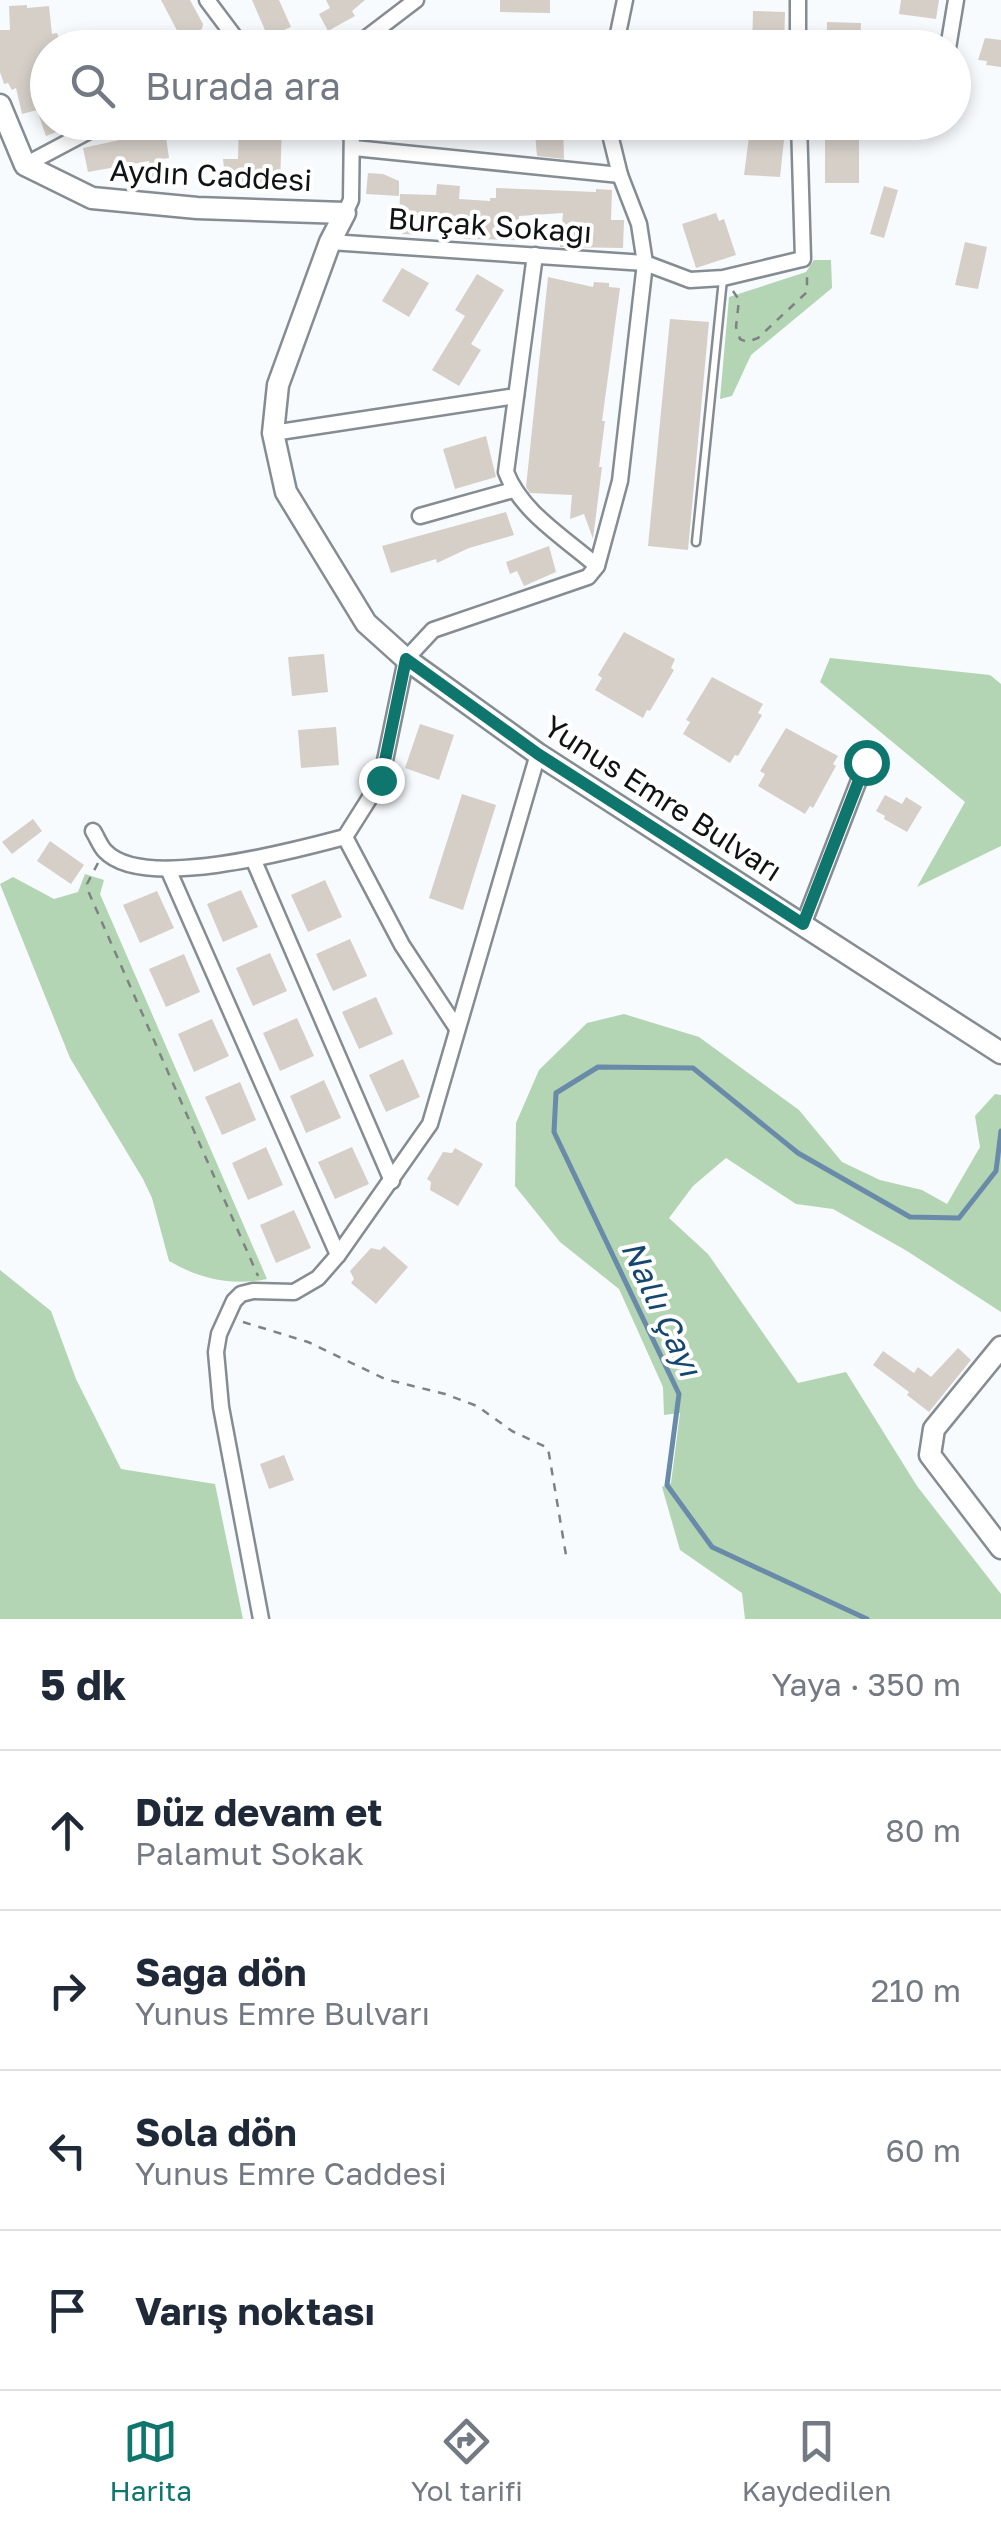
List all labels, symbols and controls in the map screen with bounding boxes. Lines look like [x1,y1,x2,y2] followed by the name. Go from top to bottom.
[30,30,971,140] search box
[65,58,120,113] icon: search
[145,63,341,108] text: Burada ara
[109,152,313,198] street label: Aydın Caddesi
[387,200,593,250] street label: Burçak Sokağı
[537,708,789,888] street label: Yunus Emre Bulvarı
[844,740,890,786] route start
[359,758,405,804] route end
[614,1234,710,1383] water label: Nallı Çayı
[40,1659,126,1709] text: 5 dk
[772,1665,961,1703] text: Yaya · 350 m
[135,1789,382,1834] text: Düz devam et
[40,1803,95,1858] icon: ahead
[885,1811,961,1849] text: 80 m
[135,1834,364,1872] text: Palamut Sokak
[135,1949,307,1994] text: Sağa dön
[40,1963,95,2018] icon: right
[871,1971,961,2009] text: 210 m
[135,1994,430,2032] text: Yunus Emre Bulvarı
[135,2109,297,2154] text: Sola dön
[40,2123,95,2178] icon: left
[885,2131,961,2169] text: 60 m
[135,2154,447,2192] text: Yunus Emre Caddesi
[40,2283,95,2338] icon: arrive
[135,2288,375,2333] text: Varış noktası
[110,2414,192,2507] tab: Harita
[411,2414,523,2507] tab: Yol tarifi
[742,2414,891,2507] tab: Kaydedilen

